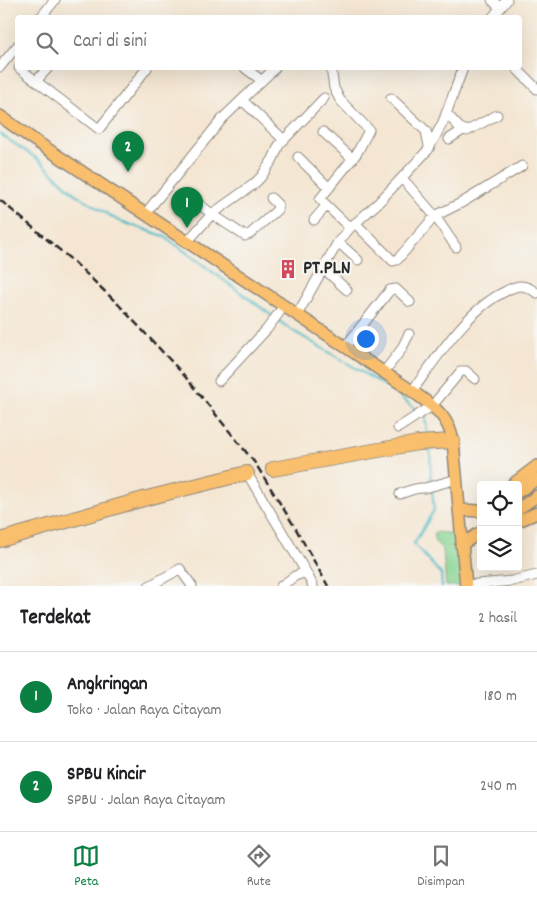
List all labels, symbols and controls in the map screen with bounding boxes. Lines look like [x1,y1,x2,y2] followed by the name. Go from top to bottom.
[15,15,522,70] search box
[33,29,61,57] icon: search
[73,29,147,56] text: Cari di sini
[112,131,144,172] pin: 2
[171,187,203,228] pin: 1
[303,255,351,283] place label: PT.PLN
[277,258,299,280] building icon: PT.PLN
[353,326,379,352] your location
[477,481,522,571] map controls
[477,481,522,526] button: locate
[477,526,522,571] button: layers
[20,604,91,634] text: Terdekat
[478,607,517,630] text: 2 hasil
[67,672,148,699] text: Angkringan
[34,685,38,708] text: 1
[484,685,517,708] text: 180 m
[67,699,222,722] text: Toko · Jalan Raya Citayam
[67,762,146,789] text: SPBU Kincir
[33,775,40,798] text: 2
[480,775,517,798] text: 240 m
[67,789,225,812] text: SPBU · Jalan Raya Citayam
[72,842,100,892] tab: Peta
[245,842,273,892] tab: Rute
[417,842,465,892] tab: Disimpan

